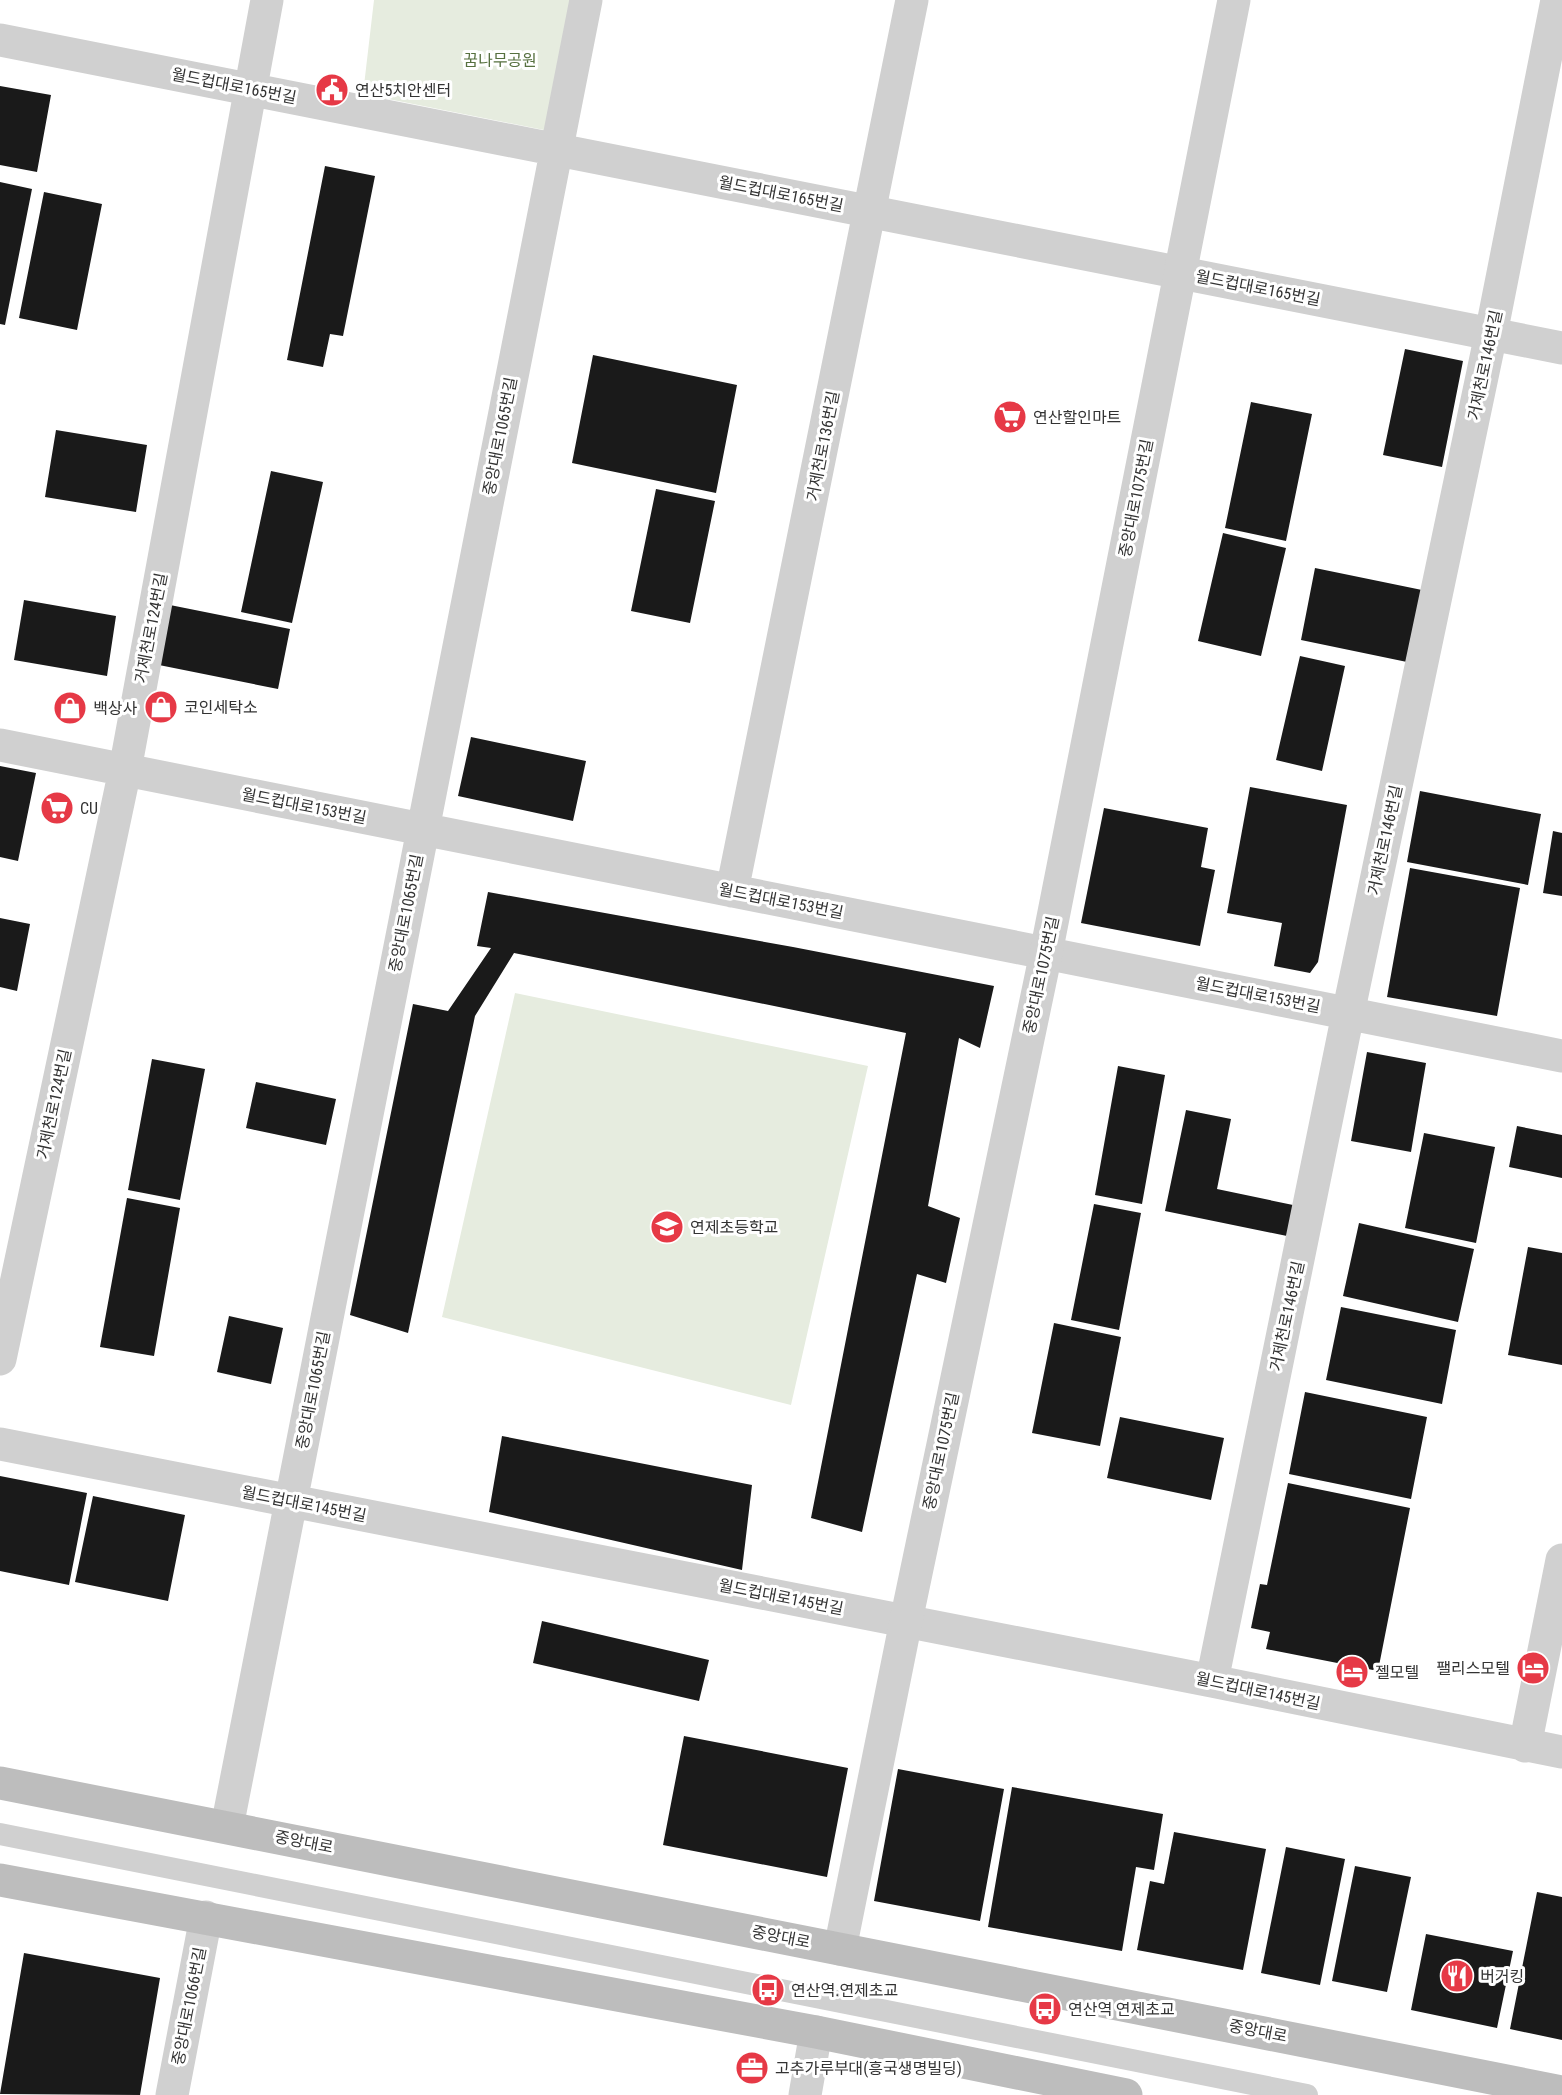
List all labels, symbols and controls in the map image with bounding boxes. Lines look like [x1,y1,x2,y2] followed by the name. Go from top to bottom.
[463,51,537,70] park label: 꿈나무공원
[170,65,298,107] street label: 월드컵대로165번길
[314,72,350,108] public building icon: 연산5치안센터
[355,81,451,100] place label: 연산5치안센터
[717,173,845,215] street label: 월드컵대로165번길
[1194,267,1322,309] street label: 월드컵대로165번길
[1464,308,1506,422] street label: 거제천로146번길
[479,375,521,497] street label: 중앙대로1065번길
[803,389,843,503] street label: 거제천로136번길
[992,399,1028,435] supermarket icon: 연산할인마트
[1033,408,1121,427] place label: 연산할인마트
[1115,437,1157,559] street label: 중앙대로1075번길
[131,571,171,685] street label: 거제천로124번길
[143,689,179,725] shop icon: 코인세탁소
[52,690,88,726] shop icon: 백상사
[184,698,258,717] place label: 코인세탁소
[93,699,137,718] place label: 백상사
[1364,783,1406,897] street label: 거제천로146번길
[240,785,368,827] street label: 월드컵대로153번길
[39,790,75,826] supermarket icon: CU
[80,799,98,818] place label: CU
[385,852,427,974] street label: 중앙대로1065번길
[717,880,845,922] street label: 월드컵대로153번길
[1019,914,1063,1036] street label: 중앙대로1075번길
[1194,974,1322,1016] street label: 월드컵대로153번길
[33,1047,75,1161] street label: 거제천로124번길
[649,1209,685,1245] school or university icon: 연제초등학교
[690,1218,778,1237] place label: 연제초등학교
[1266,1259,1308,1373] street label: 거제천로146번길
[292,1329,334,1451] street label: 중앙대로1065번길
[919,1390,963,1512] street label: 중앙대로1075번길
[240,1483,368,1525] street label: 월드컵대로145번길
[717,1576,845,1618] street label: 월드컵대로145번길
[1515,1650,1551,1686] hotel icon: 팰리스모텔
[1334,1654,1370,1690] hotel icon: 젤모텔
[1436,1659,1510,1678] place label: 팰리스모텔
[1375,1663,1419,1682] place label: 젤모텔
[1194,1669,1322,1713] street label: 월드컵대로145번길
[273,1827,335,1857] street label: 중앙대로
[750,1922,812,1952] street label: 중앙대로
[168,1945,210,2067] street label: 중앙대로1066번길
[1439,1958,1475,1994] restaurant icon: 버거킹
[1480,1967,1524,1986] place label: 버거킹
[750,1972,786,2008] bus stop icon: 연산역.연제초교
[791,1981,898,2000] place label: 연산역.연제초교
[1027,1991,1063,2027] bus stop icon: 연산역 연제초교
[1068,2000,1175,2019] place label: 연산역 연제초교
[1227,2016,1289,2046] street label: 중앙대로
[734,2050,770,2086] office icon: 고추가루부대(흥국생명빌딩)
[775,2059,962,2078] place label: 고추가루부대(흥국생명빌딩)

